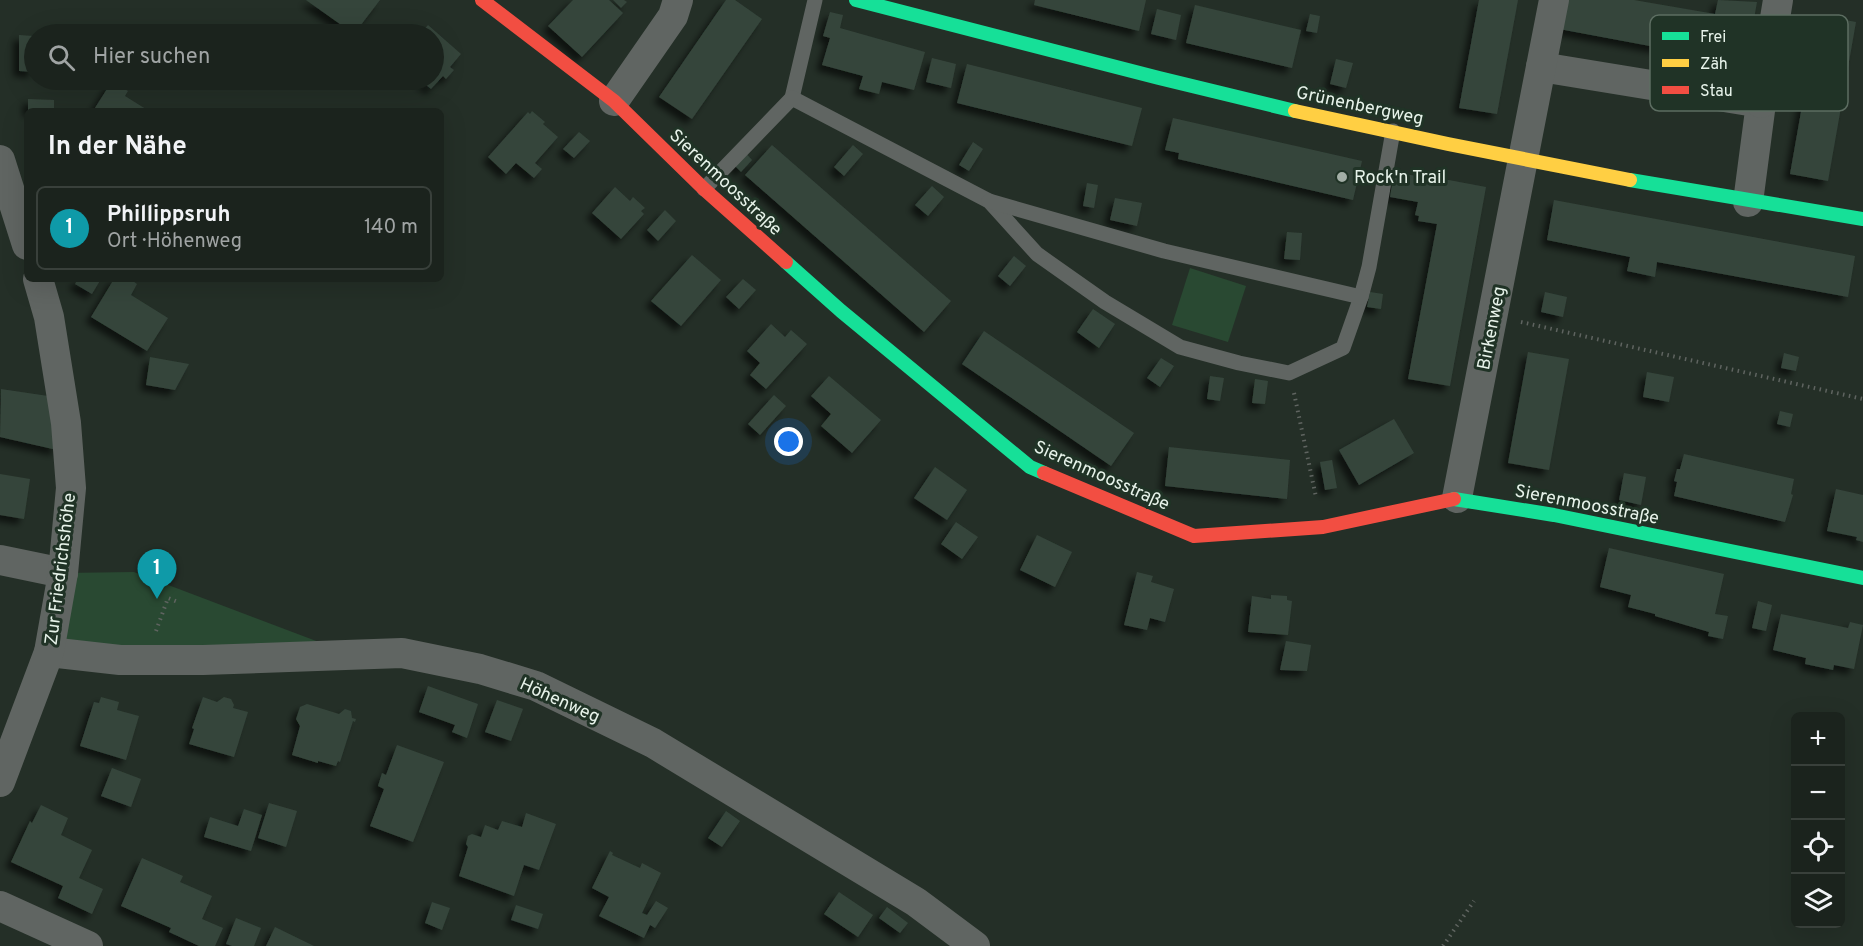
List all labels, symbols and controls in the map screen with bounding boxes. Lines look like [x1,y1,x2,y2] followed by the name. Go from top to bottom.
[1650,15,1848,111] legend
[24,24,444,90] search box
[1700,28,1726,48] text: Frei
[45,41,78,74] icon: search
[93,44,210,71] text: Hier suchen
[1700,55,1728,75] text: Zäh
[1294,82,1426,131] street label: Grünenbergweg
[1700,82,1733,102] text: Stau
[664,125,786,241] street label: Sierenmoosstraße
[48,131,187,164] text: In der Nähe
[1354,167,1446,190] place label: Rock'n Trail
[1335,170,1349,184] marker: Rock'n Trail
[107,202,230,229] text: Phillippsruh
[66,215,74,241] text: 1
[364,215,418,241] text: 140 m
[107,229,242,255] text: Ort · Höhenweg
[1473,284,1512,372] street label: Birkenweg
[774,427,803,456] your location
[1030,436,1173,517] street label: Sierenmoosstraße
[1513,480,1661,531] street label: Sierenmoosstraße
[41,492,82,647] street label: Zur Friedrichshöhe
[138,550,176,599] pin: 1
[516,673,603,729] street label: Höhenweg
[1791,712,1845,928] map controls
[1791,712,1845,766] button: +
[1791,766,1845,820] button: −
[1791,820,1845,874] button: locate
[1791,874,1845,928] button: layers

